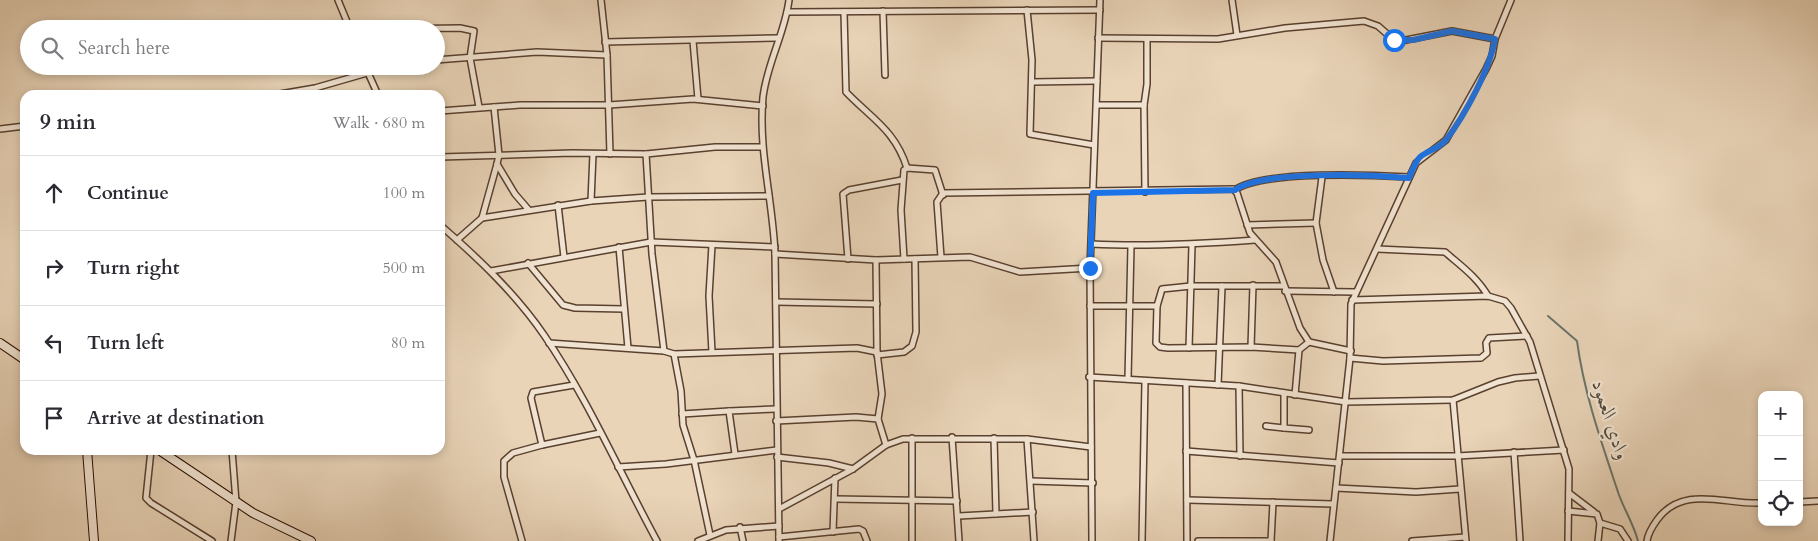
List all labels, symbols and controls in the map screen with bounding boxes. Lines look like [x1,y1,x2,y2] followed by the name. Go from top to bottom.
[20,20,445,75] search box
[1383,29,1406,52] route start
[38,34,66,62] icon: search
[78,35,170,61] text: Search here
[40,108,96,137] text: 9 min
[333,112,425,134] text: Walk · 680 m
[40,179,68,207] icon: ahead
[87,180,169,206] text: Continue
[383,182,425,204] text: 100 m
[40,254,68,282] icon: right
[87,255,179,281] text: Turn right
[383,257,425,279] text: 500 m
[1079,257,1102,280] route end
[40,329,68,357] icon: left
[87,330,164,356] text: Turn left
[391,332,425,354] text: 80 m
[1584,377,1637,464] water label: وادي العمود
[1758,391,1803,526] map controls
[1758,391,1803,436] button: +
[40,404,68,432] icon: arrive
[87,405,264,431] text: Arrive at destination
[1758,436,1803,481] button: −
[1758,481,1803,526] button: locate

